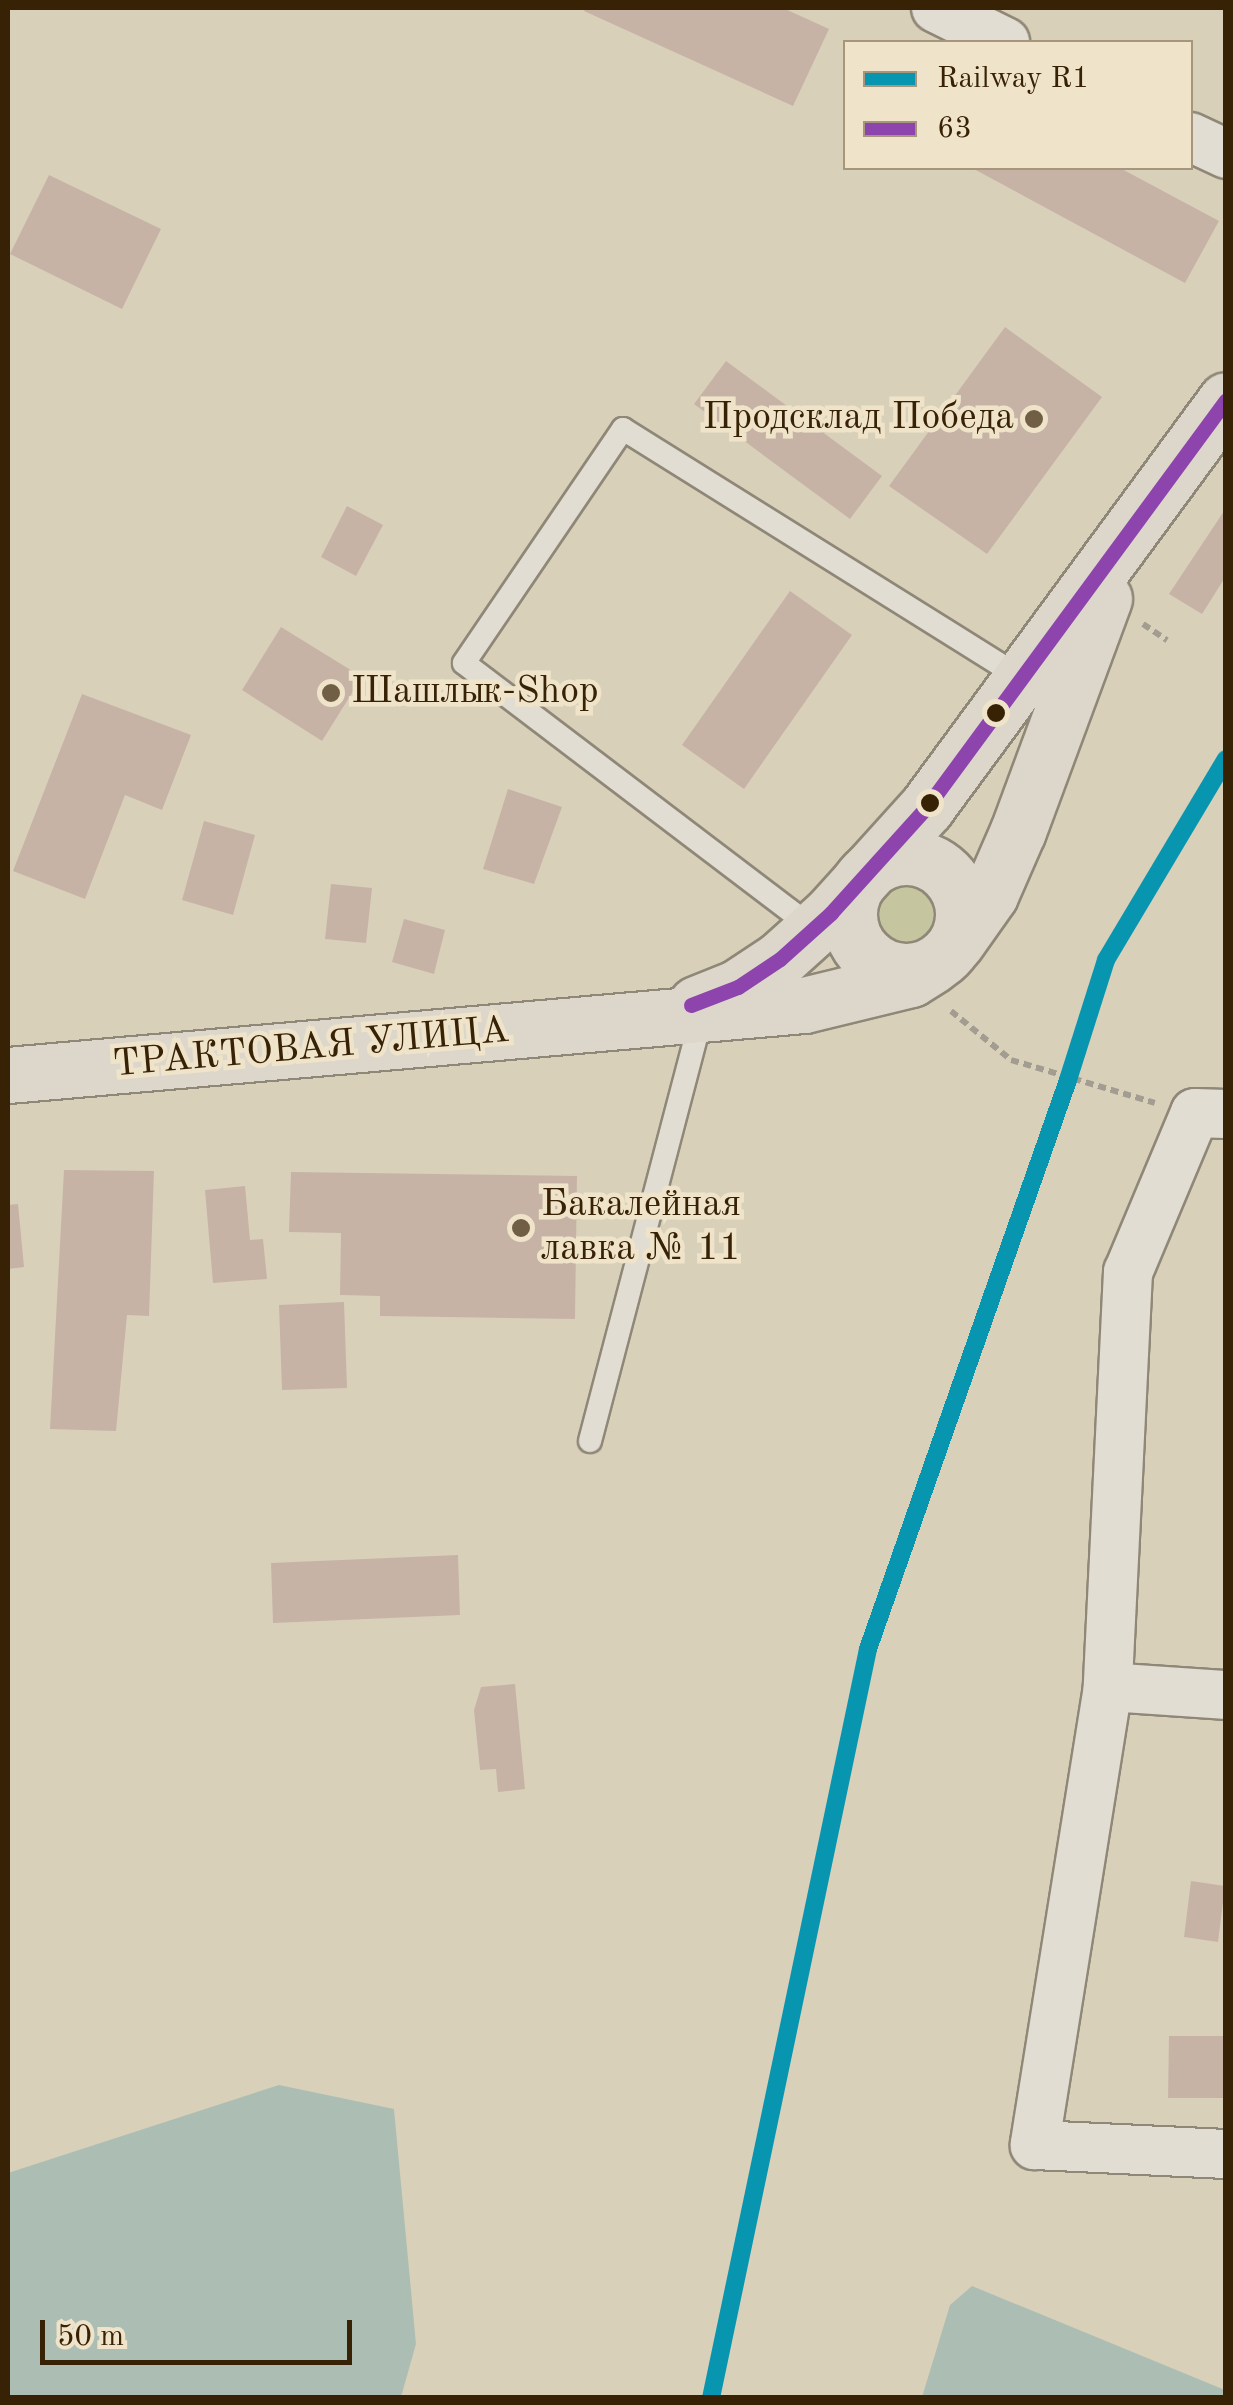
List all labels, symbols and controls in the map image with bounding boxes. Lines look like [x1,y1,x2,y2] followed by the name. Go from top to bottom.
[843,40,1193,170] legend
[937,64,1089,94] text: Railway R1
[937,114,972,144] text: 63
[703,396,1014,442] place label: Продсклад Победа
[1023,408,1045,430] marker: Продсклад Победа
[351,670,599,716] place label: Шашлык-Shop
[320,682,342,704] marker: Шашлык-Shop
[986,703,1006,723] unlabelled marker
[920,793,940,813] unlabelled marker
[111,1009,511,1089] street label: ТРАКТОВАЯ УЛИЦА
[541,1183,741,1272] place label: Бакалейная лавка № 11
[510,1217,532,1239] marker: Бакалейная лавка № 11
[45,2300,358,2362] scale bar
[57,2322,124,2352] text: 50 m

